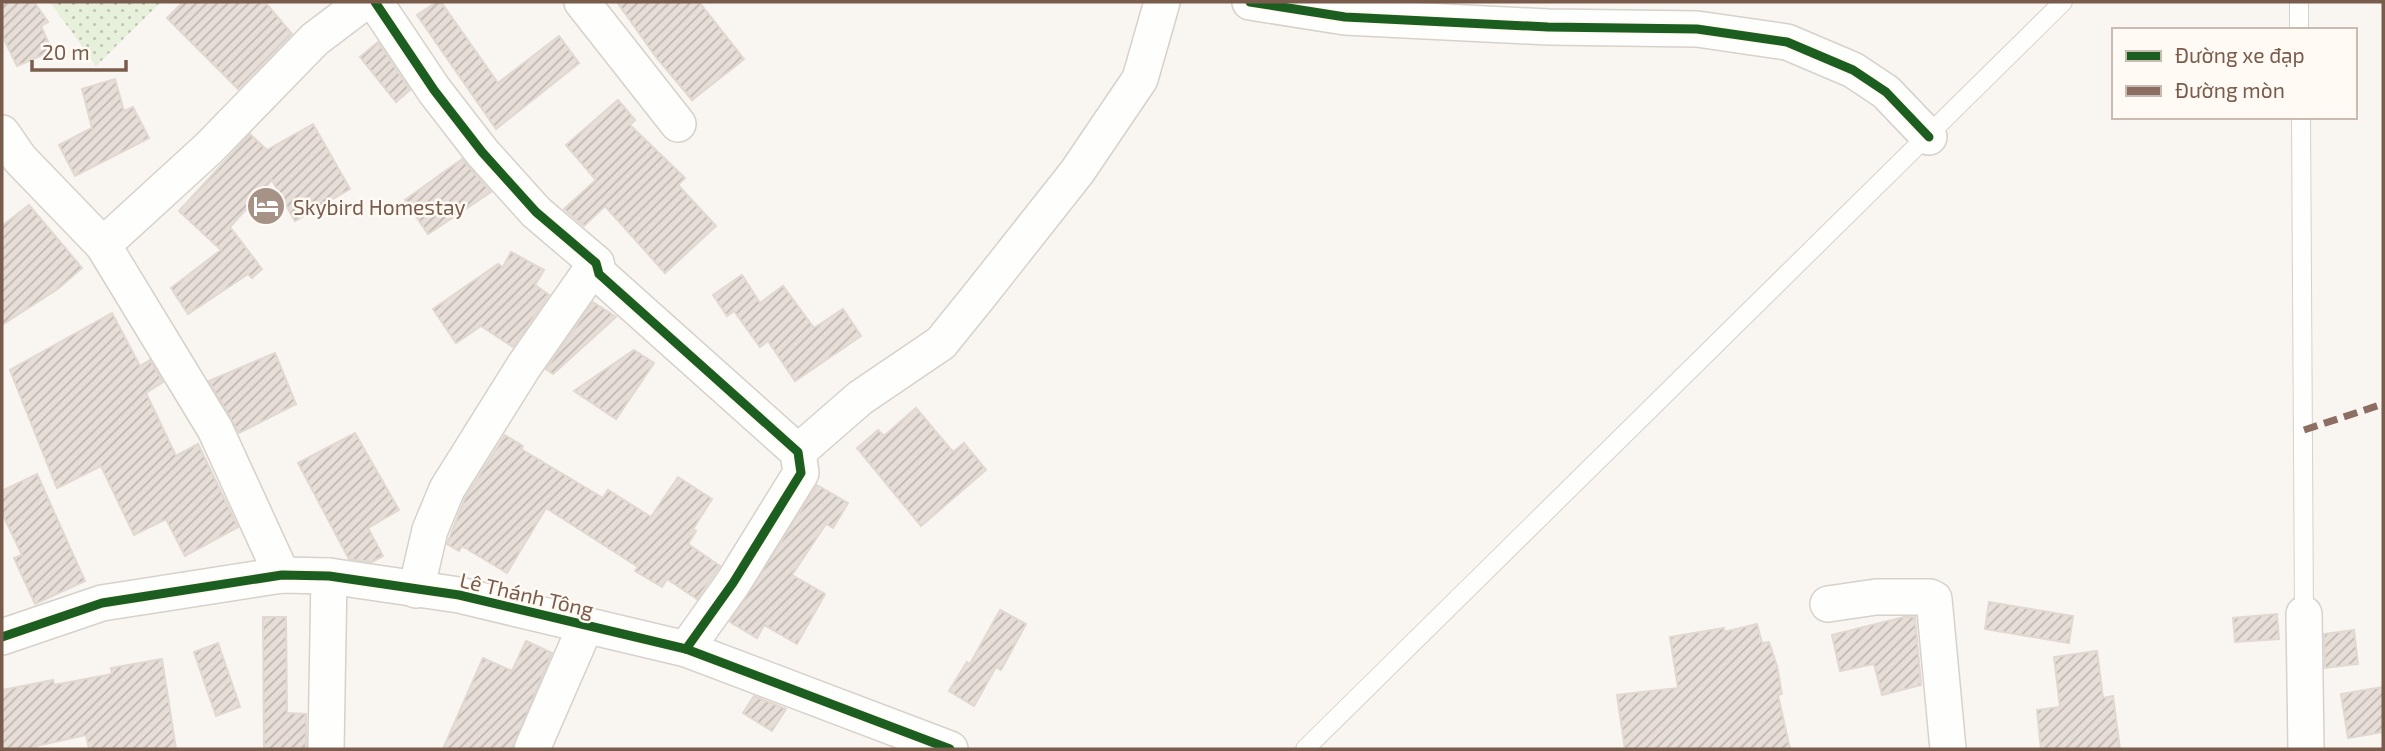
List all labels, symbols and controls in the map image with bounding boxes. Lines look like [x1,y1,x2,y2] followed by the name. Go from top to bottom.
[32,28,126,72] scale bar
[2112,28,2357,119] legend
[42,39,90,64] text: 20 m
[2175,42,2305,67] text: Đường xe đạp
[2175,77,2285,102] text: Đường mòn
[245,185,287,227] hotel icon: Skybird Homestay
[293,194,466,219] place label: Skybird Homestay
[458,566,597,622] street label: Lê Thánh Tông

